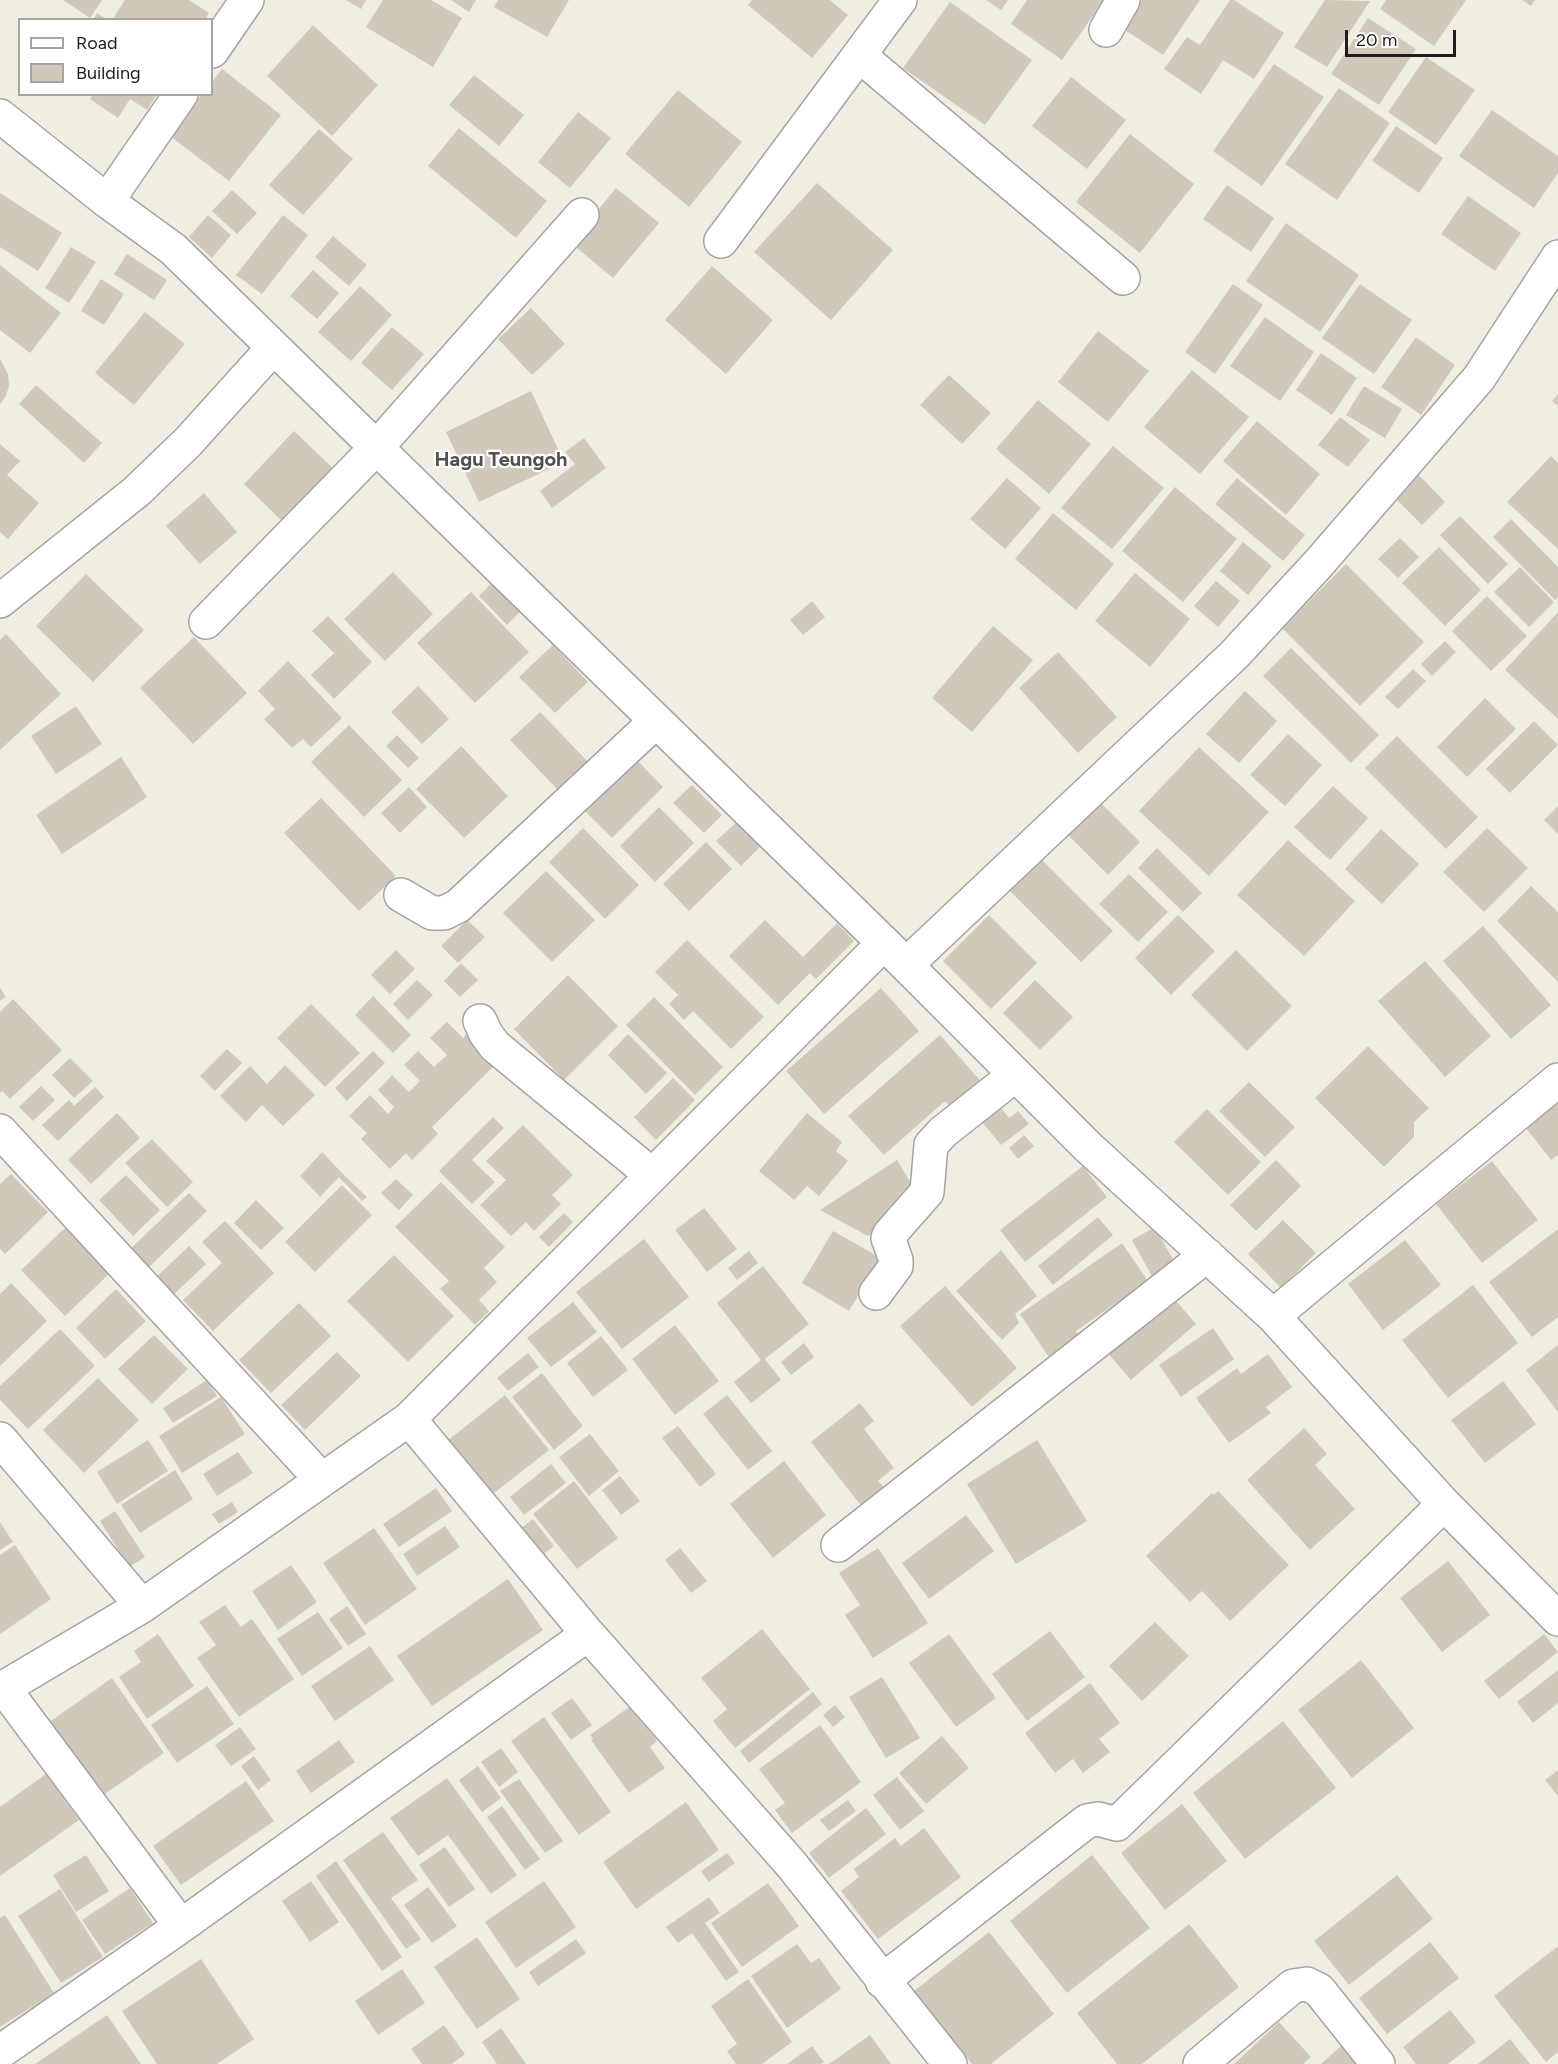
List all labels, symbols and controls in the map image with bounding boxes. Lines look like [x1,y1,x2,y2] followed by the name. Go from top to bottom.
[18,18,213,96] legend
[1348,18,1459,56] scale bar
[1356,29,1397,51] text: 20 m
[76,32,117,54] text: Road
[76,62,141,84] text: Building
[435,448,567,472] district label: Hagu Teungoh

